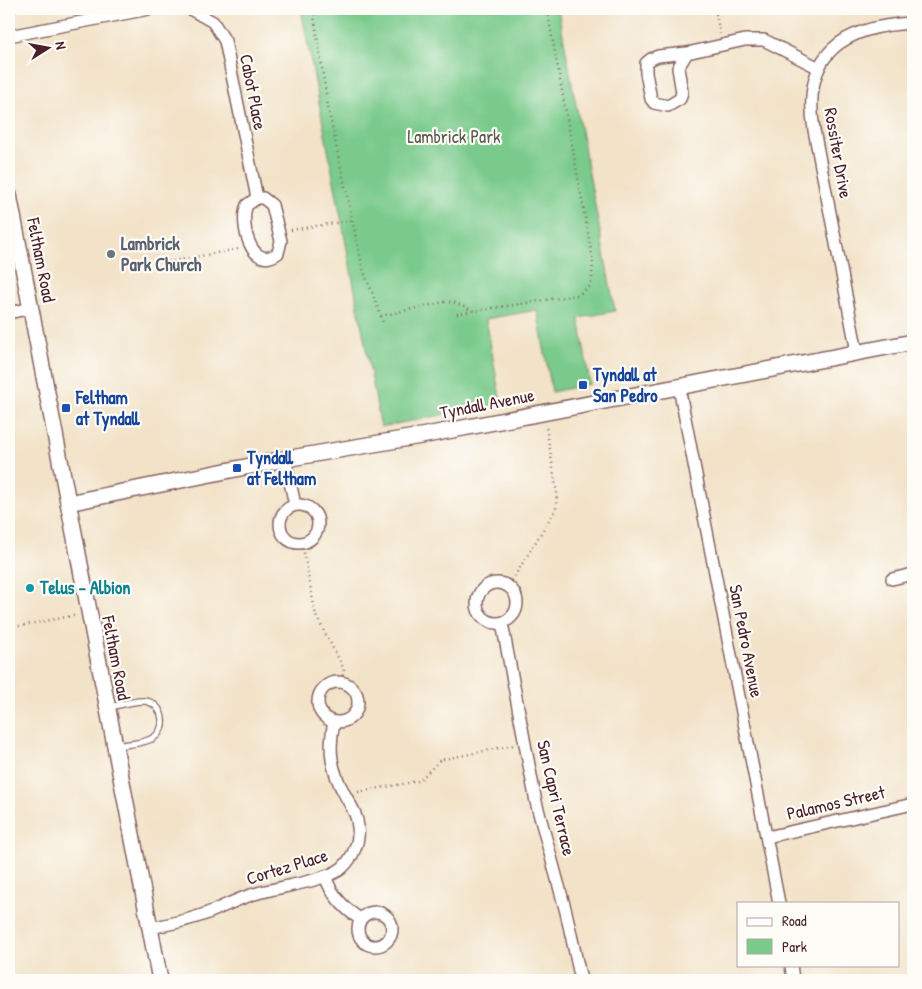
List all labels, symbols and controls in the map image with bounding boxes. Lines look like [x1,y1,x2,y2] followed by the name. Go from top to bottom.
[22,22,72,72] north arrow
[51,40,71,51] text: N
[234,52,273,132] street label: Cabot Place
[818,106,859,200] street label: Rossiter Drive
[407,124,501,149] park label: Lambrick Park
[21,215,62,304] street label: Feltham Road
[121,231,202,277] place label: Lambrick Park Church
[105,248,117,260] marker: Lambrick Park Church
[592,362,658,408] place label: Tyndall at San Pedro
[577,379,589,391] marker: Tyndall at San Pedro
[438,382,536,425] street label: Tyndall Avenue
[75,385,141,432] place label: Feltham at Tyndall
[60,402,72,414] marker: Feltham at Tyndall
[246,445,316,491] place label: Tyndall at Feltham
[231,462,243,474] marker: Tyndall at Feltham
[39,575,130,600] place label: Telus - Albion
[24,582,36,594] marker: Telus - Albion
[723,582,770,699] street label: San Pedro Avenue
[96,613,137,702] street label: Feltham Road
[531,738,582,858] street label: San Capri Terrace
[784,779,888,826] street label: Palamos Street
[243,842,331,891] street label: Cortez Place
[737,902,900,966] legend
[782,910,807,931] text: Road
[782,936,807,957] text: Park

